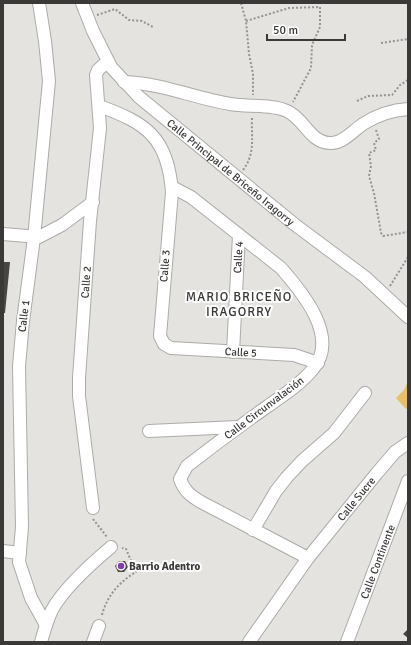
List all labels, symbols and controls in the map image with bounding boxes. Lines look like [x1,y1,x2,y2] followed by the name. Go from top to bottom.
[267,16,345,42] scale bar
[273,23,298,38] text: 50 m
[164,116,298,229] street label: Calle Principal de Briceño Iragorry
[231,241,245,274] street label: Calle 4
[157,249,173,283] street label: Calle 3
[78,265,93,299] street label: Calle 2
[186,289,292,320] district label: MARIO BRICEÑO IRAGORRY
[16,299,32,333] street label: Calle 1
[224,345,257,359] street label: Calle 5
[222,374,306,442] street label: Calle Circunvalación
[334,474,378,523] street label: Calle Sucre
[358,523,397,601] street label: Calle Continente
[129,560,200,573] place label: Barrio Adentro
[116,561,126,571] marker: Barrio Adentro

